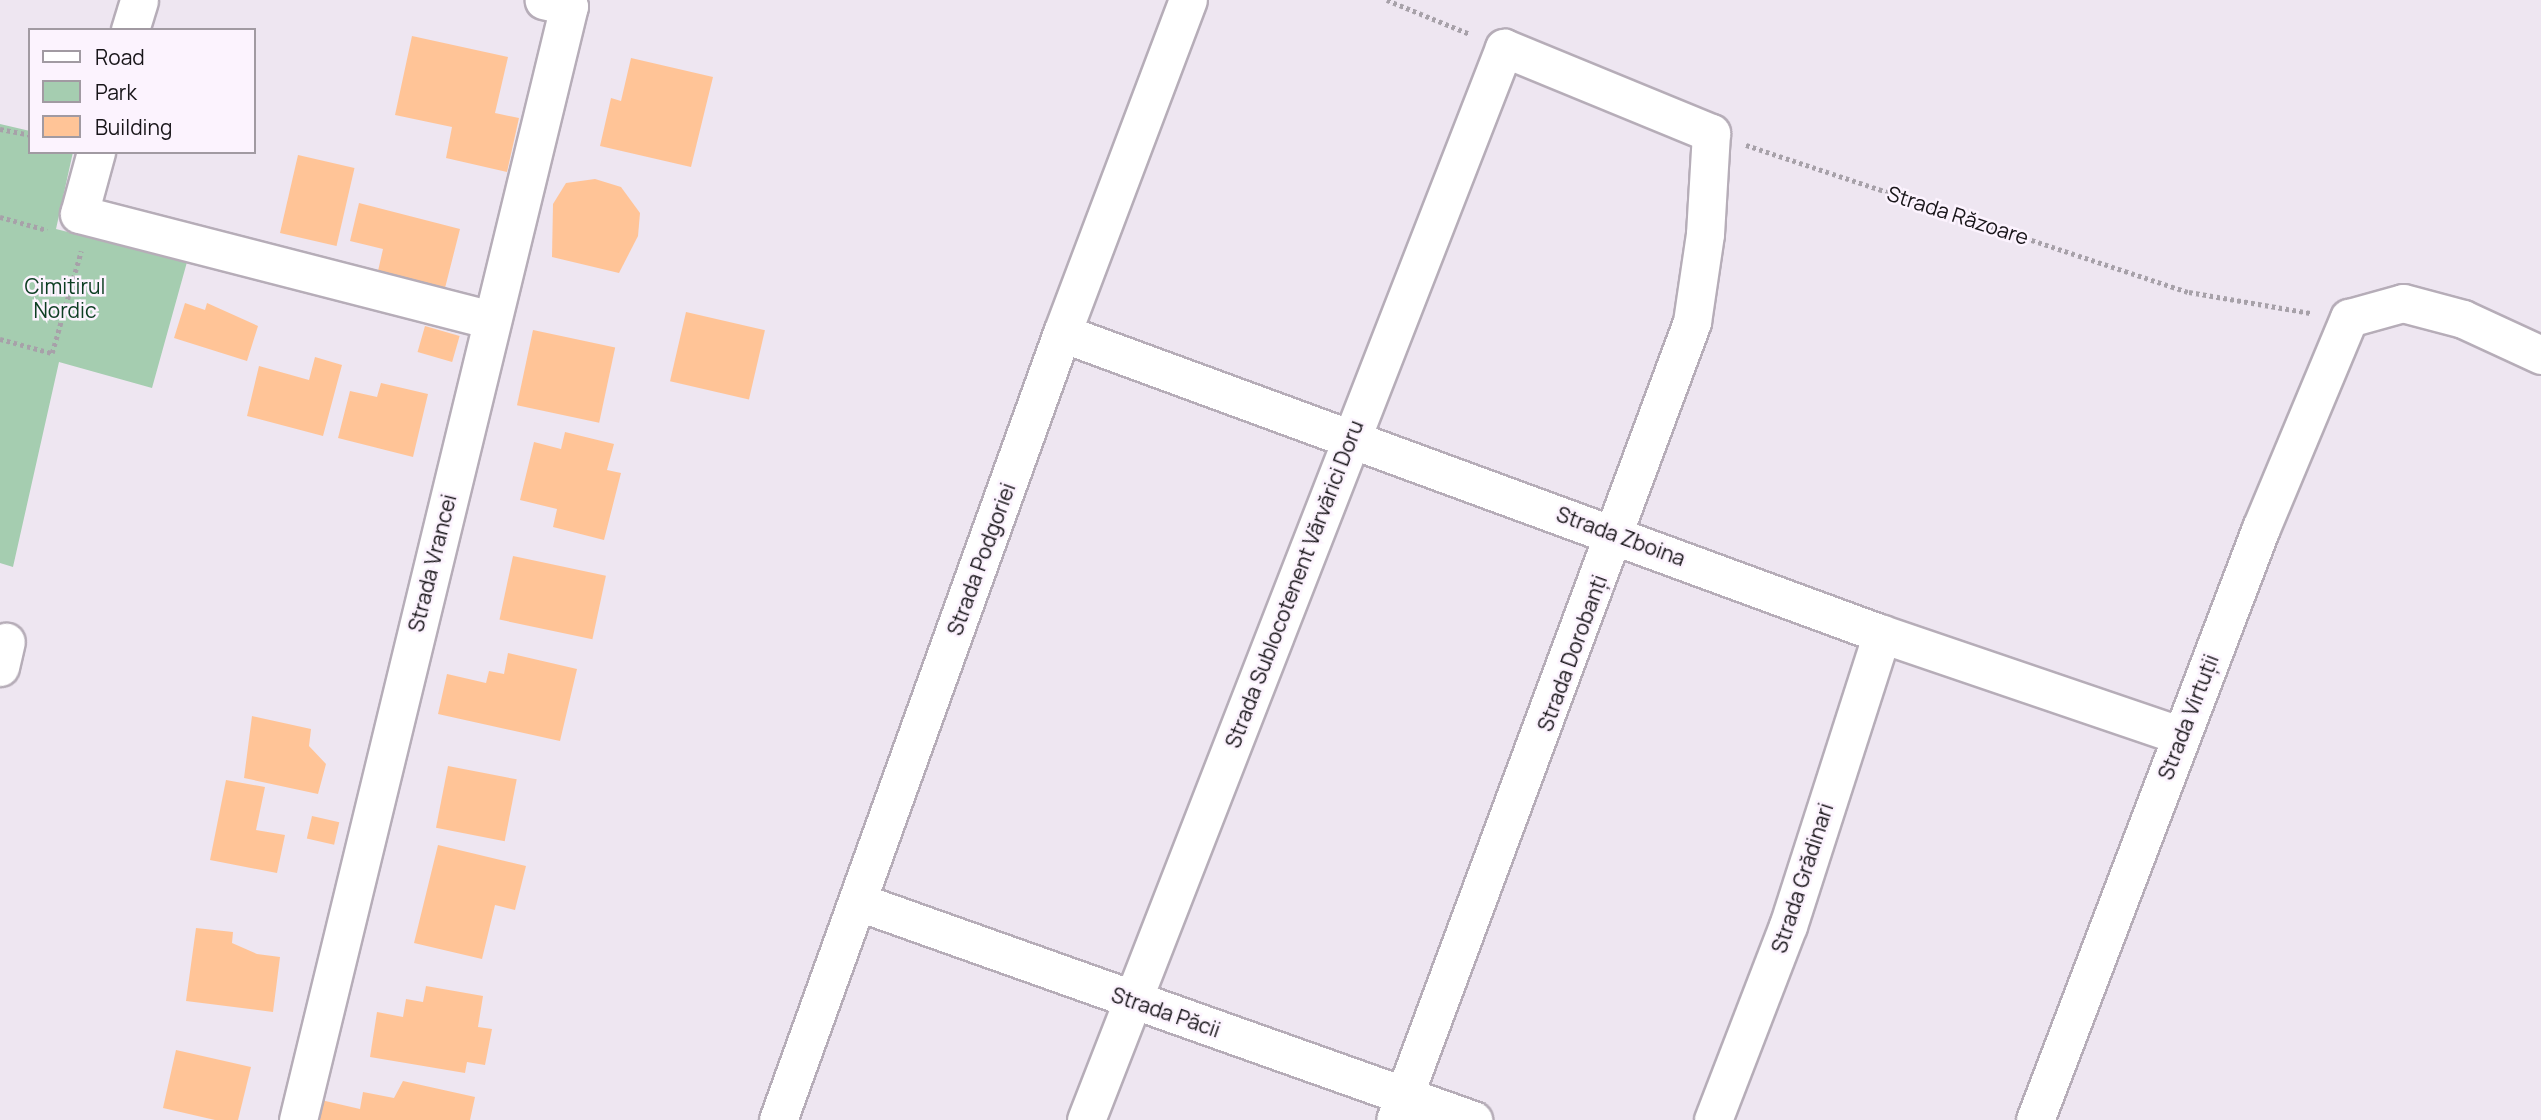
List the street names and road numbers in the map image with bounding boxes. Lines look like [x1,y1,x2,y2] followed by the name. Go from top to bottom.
[1884,180,2032,250] street label: Strada Răzoare
[1220,417,1368,751] street label: Strada Sublocotenent Vărvărici Doru
[942,479,1020,639] street label: Strada Podgoriei
[403,492,461,634] street label: Strada Vrancei
[1553,501,1689,571] street label: Strada Zboina
[1532,571,1612,735] street label: Strada Dorobanți
[2153,651,2223,783] street label: Strada Virtuții
[1766,800,1838,956] street label: Strada Grădinari
[1108,982,1224,1042] street label: Strada Păcii

